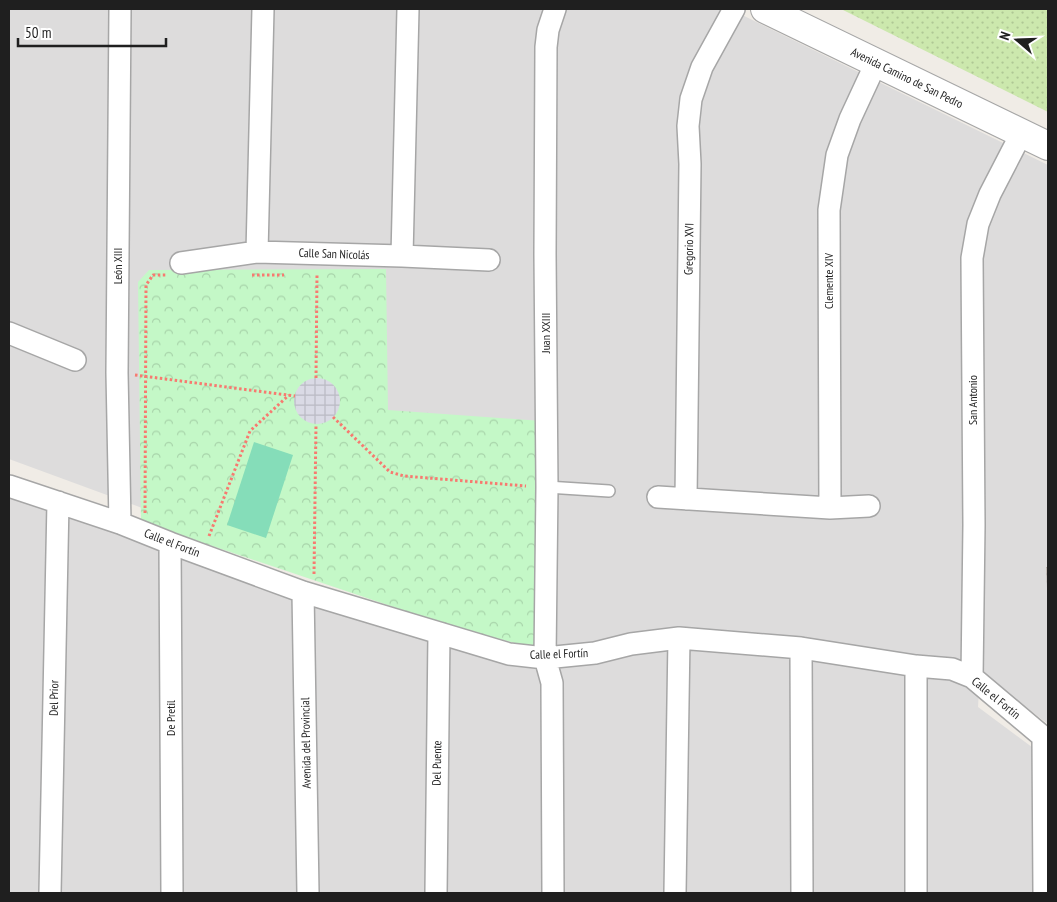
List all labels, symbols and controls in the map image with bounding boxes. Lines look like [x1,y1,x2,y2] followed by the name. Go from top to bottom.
[18,15,165,47] scale bar
[992,15,1042,65] north arrow
[25,23,51,42] text: 50 m
[995,29,1014,42] text: N
[849,44,966,111] street label: Avenida Camino de San Pedro
[681,223,696,275] street label: Gregorio XVI
[298,245,370,262] street label: Calle San Nicolás
[110,248,125,284] street label: León XIII
[821,253,836,309] street label: Clemente XIV
[538,313,553,354] street label: Juan XXIII
[965,375,980,425] street label: San Antonio
[142,525,202,560] street label: Calle el Fortín
[530,645,588,662] street label: Calle el Fortín
[969,673,1024,722] street label: Calle el Fortín
[46,679,61,716] street label: Del Prior
[297,697,314,789] street label: Avenida del Provincial
[163,700,178,736] street label: De Pretil
[429,740,444,786] street label: Del Puente

